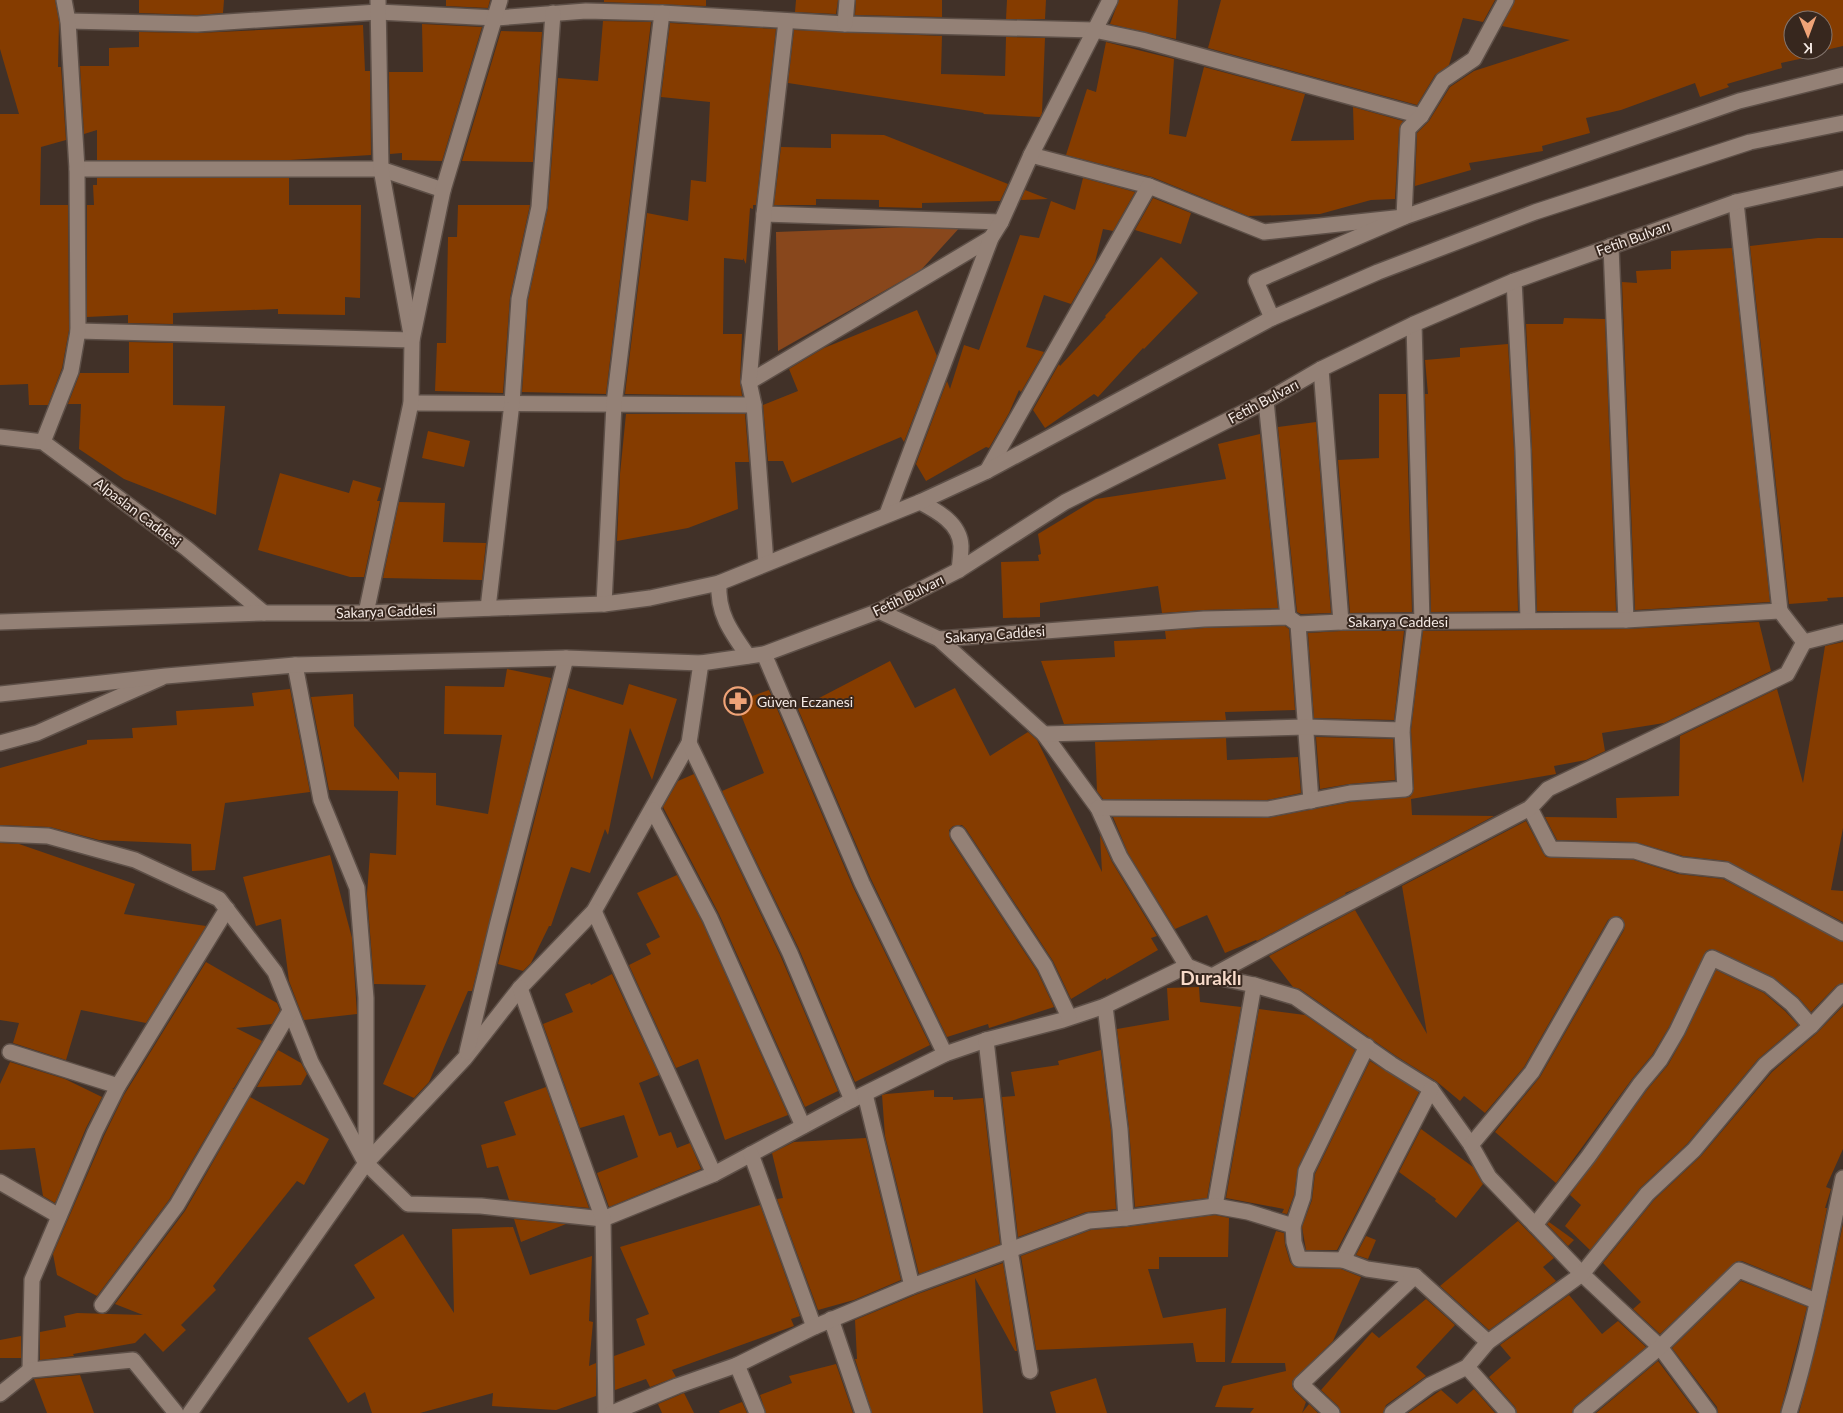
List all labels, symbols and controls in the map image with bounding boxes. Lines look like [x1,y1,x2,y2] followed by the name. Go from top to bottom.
[1783,10,1833,60] north arrow
[1803,40,1813,57] text: K
[1594,217,1672,259] street label: Fetih Bulvarı
[1225,375,1301,427] street label: Fetih Bulvarı
[91,474,185,550] street label: Alpaslan Caddesi
[870,570,946,620] street label: Fetih Bulvarı
[336,601,436,621] street label: Sakarya Caddesi
[1348,613,1448,630] street label: Sakarya Caddesi
[945,622,1045,646] street label: Sakarya Caddesi
[723,686,753,716] pharmacy icon: Güven Eczanesi
[757,693,853,710] place label: Güven Eczanesi
[1180,966,1242,989] district label: Duraklı

